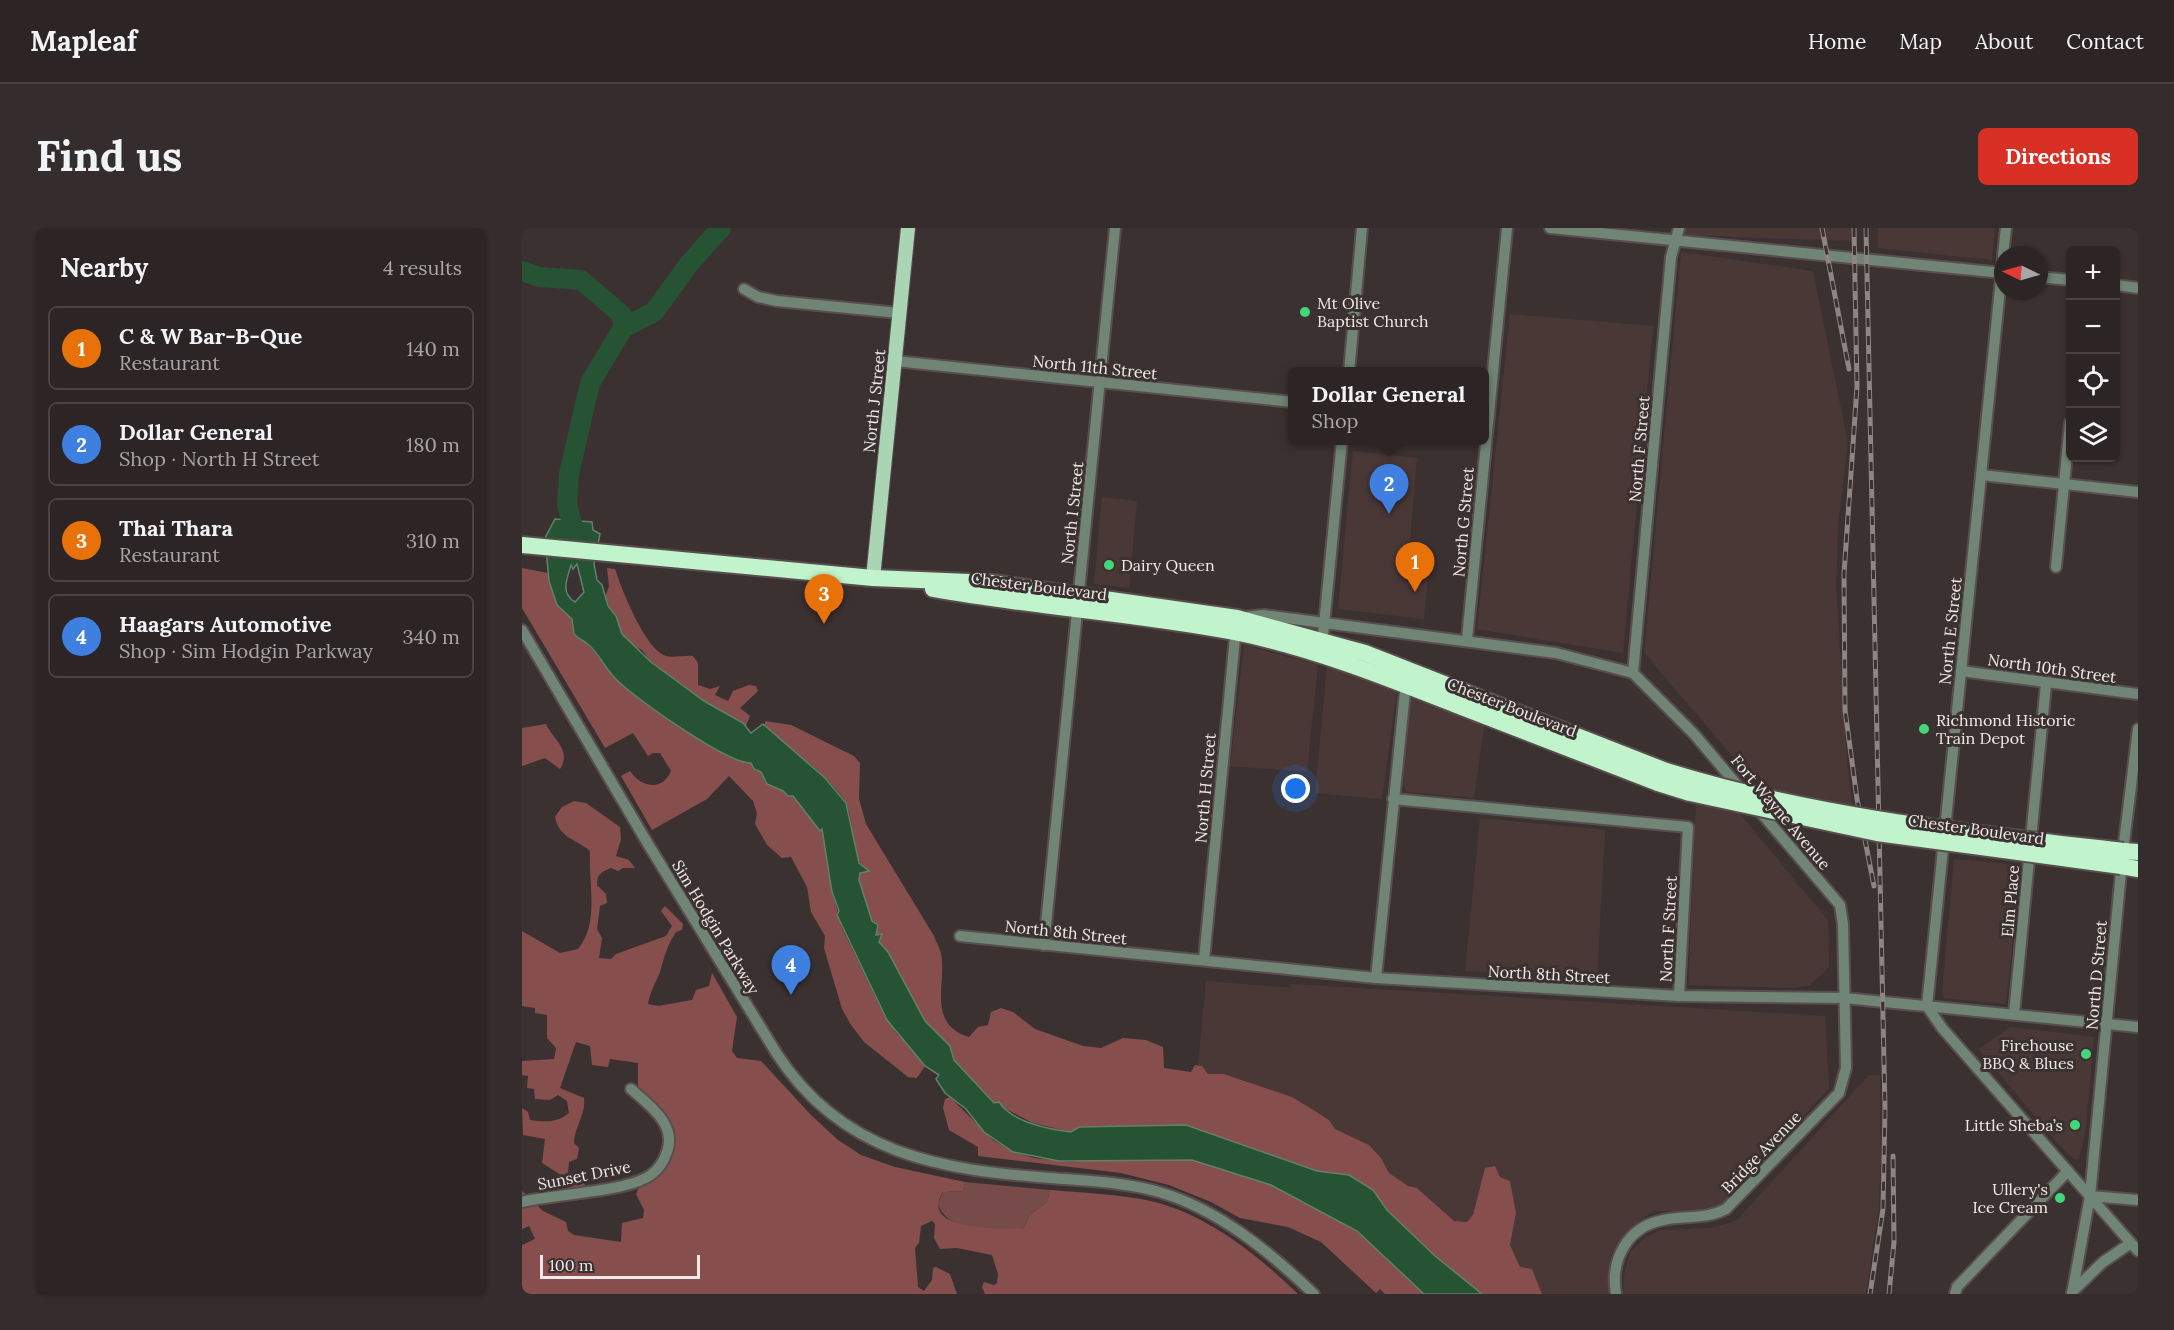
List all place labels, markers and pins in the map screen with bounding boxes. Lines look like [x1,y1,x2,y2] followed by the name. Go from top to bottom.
[1317,293,1429,331] place label: Mt Olive Baptist Church
[1298,305,1312,319] marker: Mt Olive Baptist Church
[1370,464,1408,514] pin: 2
[1396,542,1434,592] pin: 1
[1121,555,1215,575] place label: Dairy Queen
[1102,558,1116,572] marker: Dairy Queen
[804,574,844,624] pin: 3
[1936,710,2076,748] place label: Richmond Historic Train Depot
[1917,722,1931,736] marker: Richmond Historic Train Depot
[772,946,810,995] pin: 4
[1982,1035,2074,1073] place label: Firehouse BBQ & Blues
[2079,1047,2093,1061] marker: Firehouse BBQ & Blues
[1965,1115,2063,1135] place label: Little Sheba’s
[2068,1118,2082,1132] marker: Little Sheba’s
[1972,1179,2048,1217] place label: Ullery's Ice Cream
[2053,1191,2067,1205] marker: Ullery's Ice Cream

